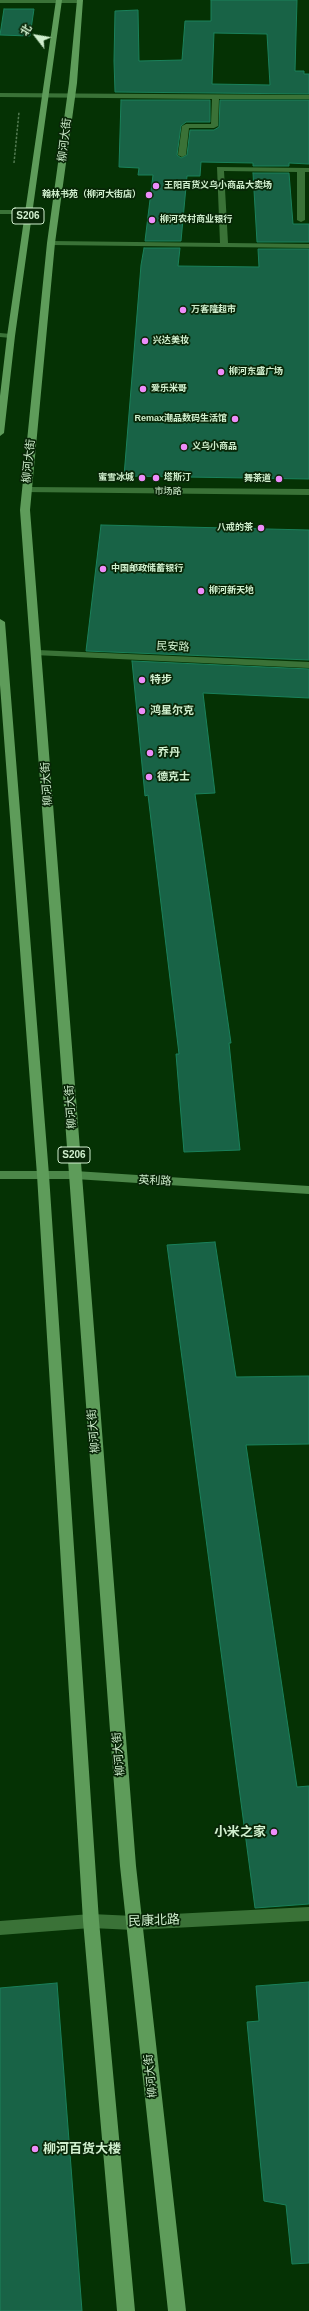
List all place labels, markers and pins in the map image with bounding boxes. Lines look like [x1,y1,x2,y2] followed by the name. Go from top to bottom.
[151,181,161,191] marker: 王阳百货义乌小商品大卖场
[164,181,272,191] place label: 王阳百货义乌小商品大卖场
[42,190,141,200] place label: 翰林书苑（柳河大街店）
[144,190,154,200] marker: 翰林书苑（柳河大街店）
[147,215,157,225] marker: 柳河农村商业银行
[160,215,232,225] place label: 柳河农村商业银行
[178,305,188,315] marker: 万客隆超市
[191,305,236,315] place label: 万客隆超市
[140,336,150,346] marker: 兴达美妆
[153,336,189,346] place label: 兴达美妆
[216,367,226,377] marker: 柳河东盛广场
[229,367,283,377] place label: 柳河东盛广场
[138,384,148,394] marker: 爱乐米哥
[151,384,187,394] place label: 爱乐米哥
[134,414,227,424] place label: Remax潮品数码生活馆
[230,414,240,424] marker: Remax潮品数码生活馆
[179,442,189,452] marker: 义乌小商品
[192,442,237,452] place label: 义乌小商品
[98,473,134,483] place label: 蜜雪冰城
[137,473,147,483] marker: 蜜雪冰城
[151,473,161,483] marker: 塔斯汀
[164,473,191,483] place label: 塔斯汀
[244,474,271,484] place label: 舞茶道
[274,474,284,484] marker: 舞茶道
[217,523,253,533] place label: 八戒的茶
[256,523,266,533] marker: 八戒的茶
[98,564,108,574] marker: 中国邮政储蓄银行
[111,564,183,574] place label: 中国邮政储蓄银行
[196,586,206,596] marker: 柳河新天地
[209,586,254,596] place label: 柳河新天地
[150,673,172,687] place label: 特步
[137,675,147,685] marker: 特步
[150,704,194,718] place label: 鸿星尔克
[137,706,147,716] marker: 鸿星尔克
[158,746,180,760] place label: 乔丹
[145,748,155,758] marker: 乔丹
[157,770,190,784] place label: 德克士
[144,772,154,782] marker: 德克士
[214,1824,266,1840] place label: 小米之家
[269,1827,279,1837] marker: 小米之家
[43,2141,121,2157] place label: 柳河百货大楼
[30,2144,40,2154] marker: 柳河百货大楼

